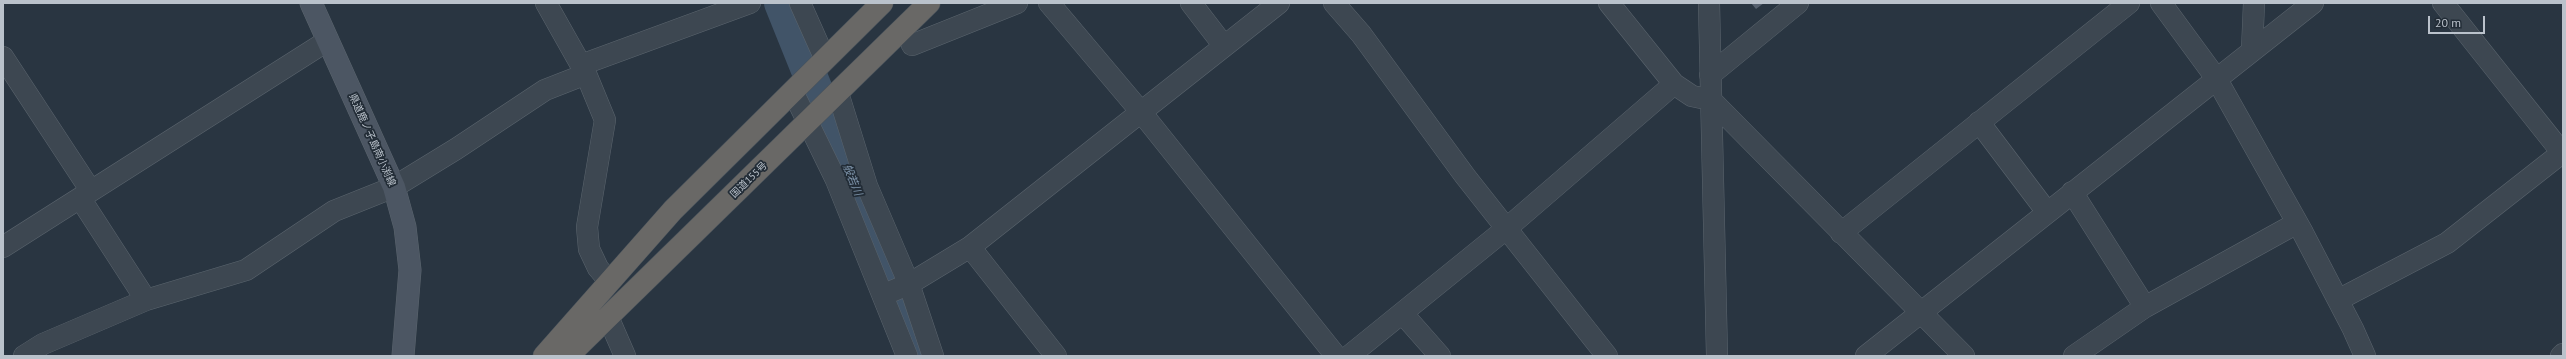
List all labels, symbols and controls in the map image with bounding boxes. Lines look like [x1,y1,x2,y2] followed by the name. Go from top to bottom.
[2430,8,2487,34] scale bar
[2435,15,2461,30] text: 20 m
[346,92,398,188] street label: 県道鹿ノ子島南小渕線
[728,160,770,200] street label: 国道155号
[840,162,864,198] water label: 般若川

